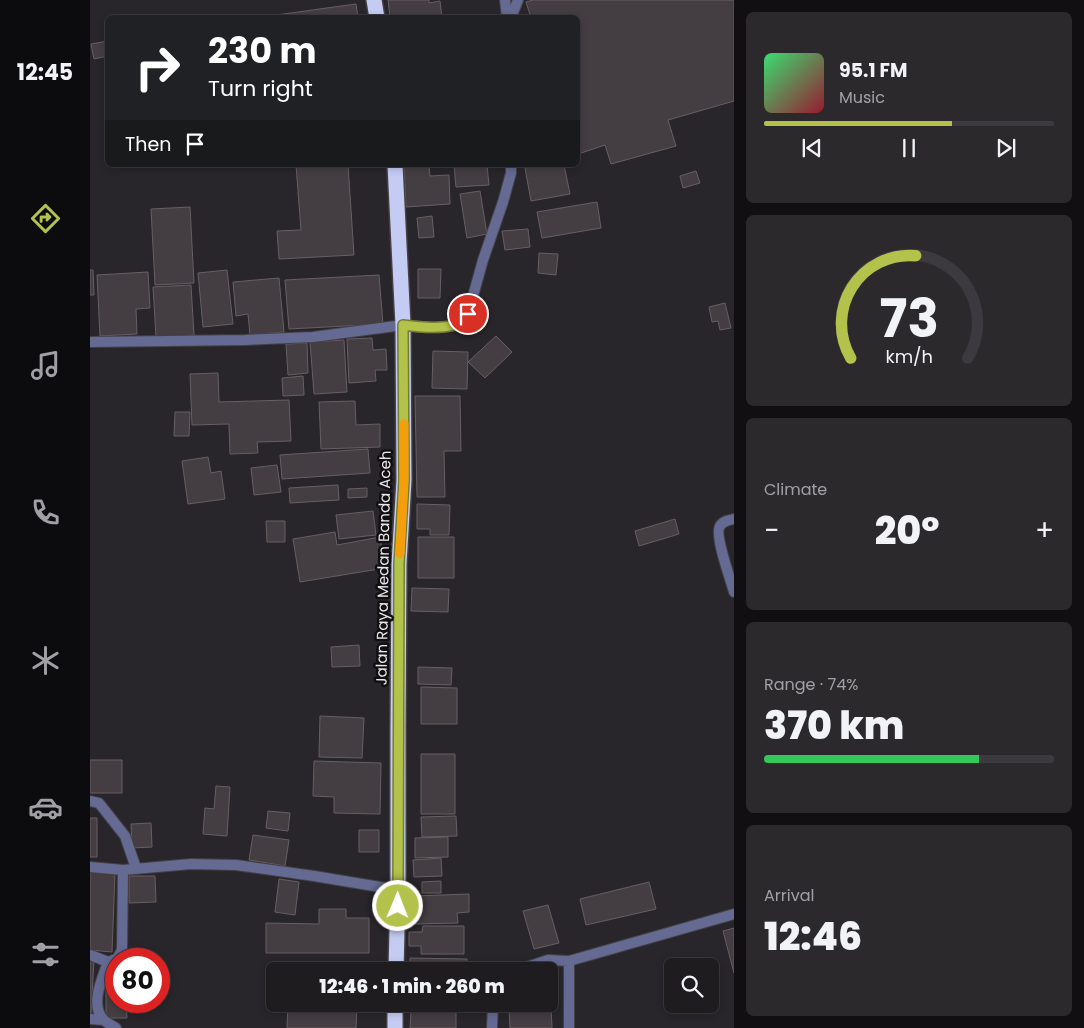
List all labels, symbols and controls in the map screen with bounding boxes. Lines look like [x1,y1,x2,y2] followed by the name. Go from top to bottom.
[208,26,316,75] text: 230 m
[125,35,190,100] icon: right
[17,57,73,88] text: 12:45
[839,57,907,84] text: 95.1 FM
[208,73,313,104] text: Turn right
[839,86,885,109] text: Music
[181,130,209,158] icon: arrive
[125,131,171,158] text: Then
[798,134,826,162] icon: previous
[895,134,923,162] icon: pause
[992,134,1020,162] icon: next
[28,201,63,236] icon: directions
[879,282,939,355] text: 73
[447,293,489,335] pin
[454,300,482,328] icon: arrive
[885,344,933,369] text: km/h
[28,348,63,383] icon: music
[370,450,396,686] street label: Jalan Raya Medan Banda Aceh
[764,478,827,501] text: Climate
[28,495,63,530] icon: phone
[875,504,940,557] text: 20°
[764,511,779,550] text: −
[1035,511,1054,550] text: +
[28,643,63,678] icon: climate
[764,673,858,696] text: Range · 74%
[764,699,904,752] text: 370 km
[28,790,63,825] icon: car
[371,879,423,931] position arrow
[764,884,814,907] text: Arrival
[764,910,862,963] text: 12:46
[28,937,63,972] icon: filters
[105,948,170,1013] speed limit sign: 80
[664,958,719,1013] map controls
[664,958,719,1013] button: search
[319,973,505,1000] text: 12:46 · 1 min · 260 m

